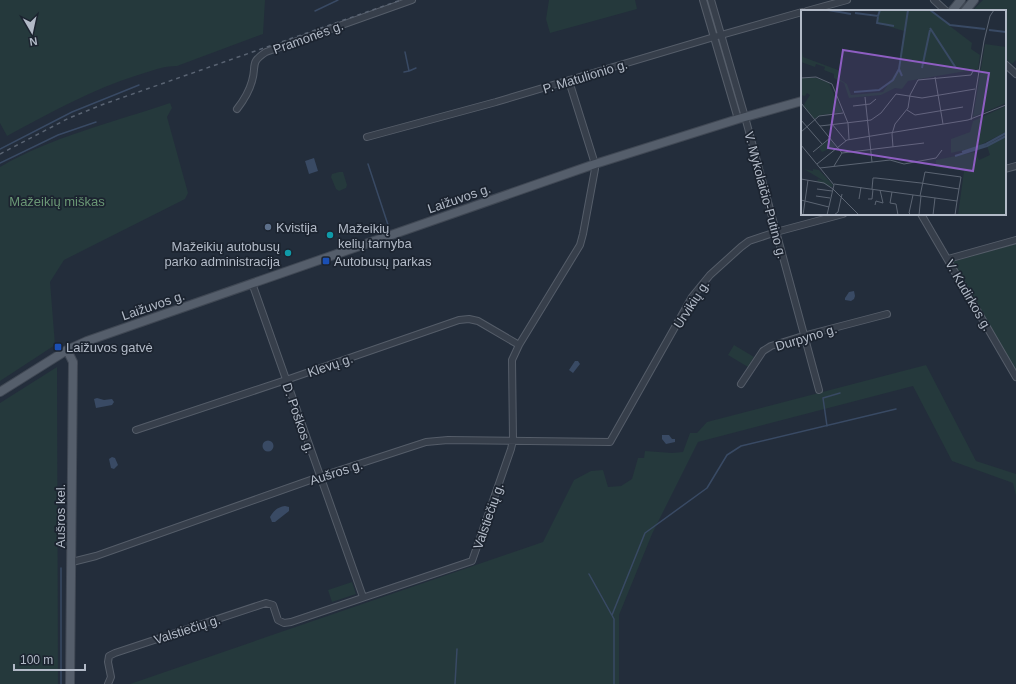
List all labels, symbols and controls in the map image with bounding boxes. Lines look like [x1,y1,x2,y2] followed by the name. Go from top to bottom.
[801,10,1006,215] inset map
[12,12,52,52] north arrow
[271,18,345,57] street label: Pramonės g.
[29,35,38,48] text: N
[541,56,629,97] street label: P. Matulionio g.
[741,130,790,260] street label: V. Mykolaičio-Putino g.
[426,181,493,216] street label: Laižuvos g.
[9,194,105,209] park label: Mažeikių miškas
[276,220,318,235] place label: Kvistija
[338,221,412,251] place label: Mažeikių kelių tarnyba
[263,222,273,232] marker: Kvistija
[325,230,335,240] marker: Mažeikių kelių tarnyba
[164,239,281,269] place label: Mažeikių autobusų parko administracija
[283,248,293,258] marker: Mažeikių autobusų parko administracija
[334,254,432,269] place label: Autobusų parkas
[321,256,331,266] marker: Autobusų parkas
[942,257,995,334] street label: V. Kudirkos g.
[670,277,712,331] street label: Urvikių g.
[120,288,187,323] street label: Laižuvos g.
[774,321,839,354] street label: Durpyno g.
[66,340,153,355] place label: Laižuvos gatvė
[53,342,63,352] marker: Laižuvos gatvė
[306,351,355,380] street label: Klevų g.
[279,381,318,455] street label: D. Poškos g.
[308,457,365,488] street label: Aušros g.
[470,481,507,551] street label: Valstiečių g.
[53,484,68,548] street label: Aušros kel.
[152,612,222,647] street label: Valstiečių g.
[14,646,85,672] scale bar
[20,653,53,667] text: 100 m

